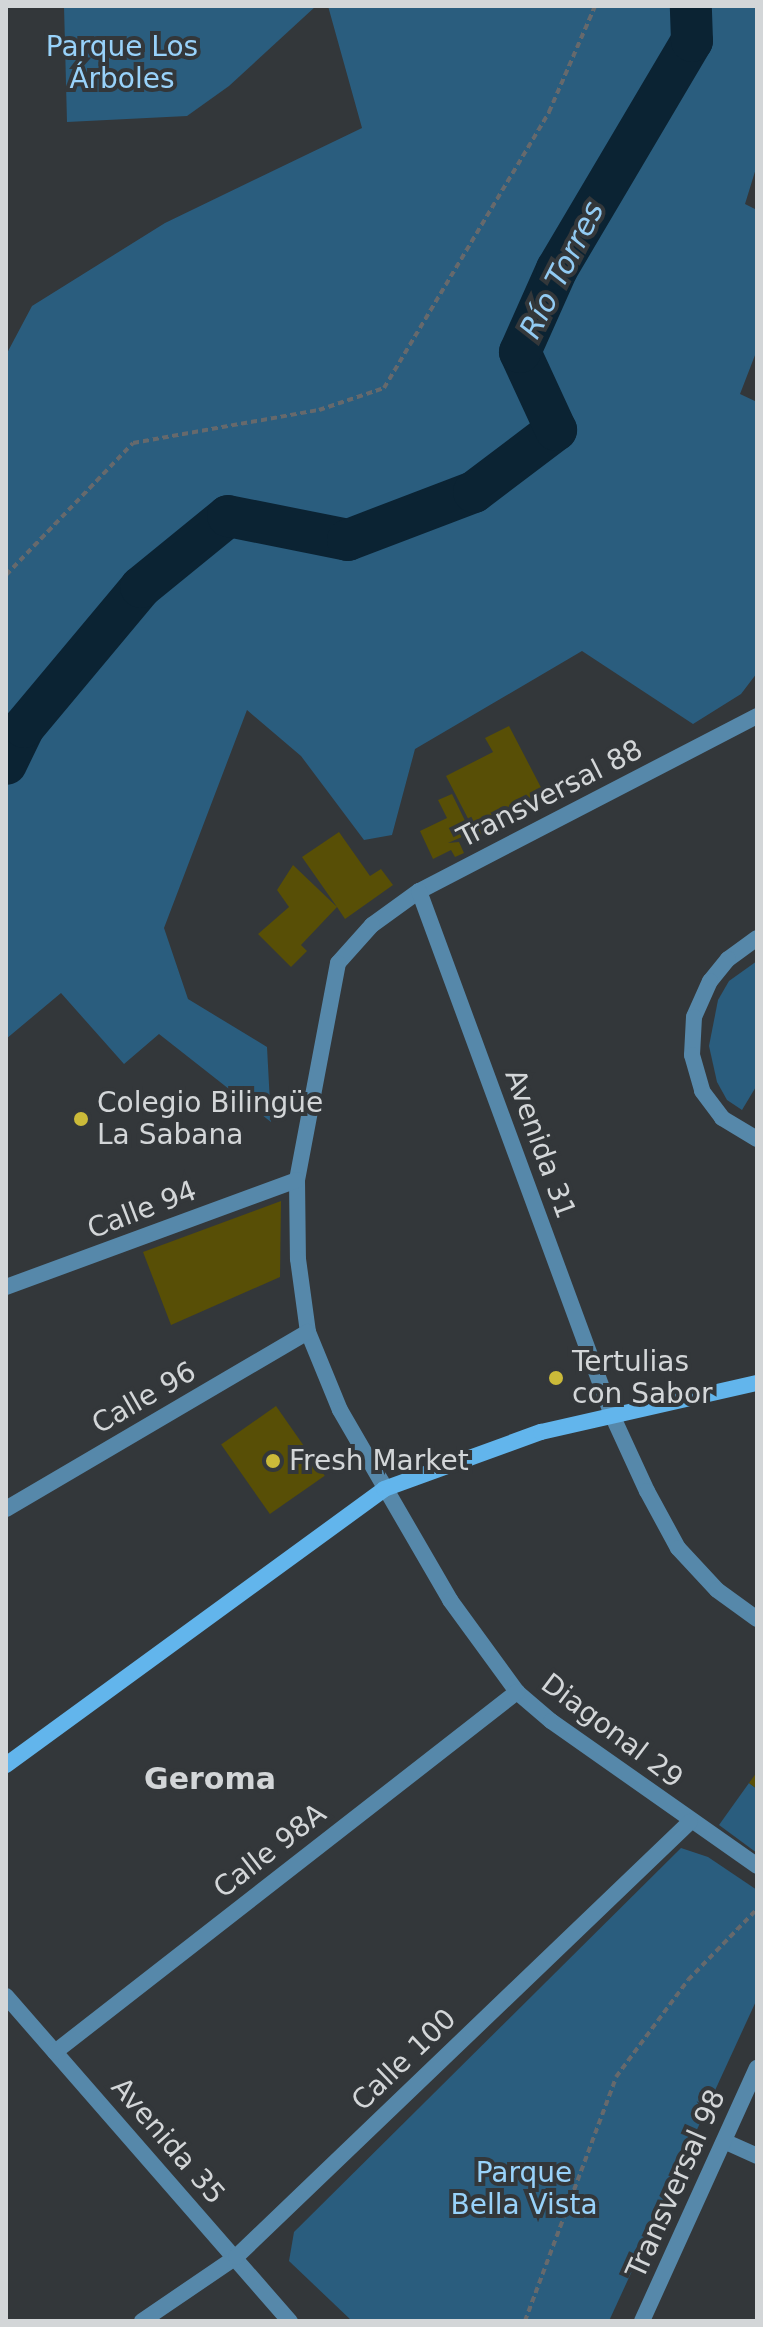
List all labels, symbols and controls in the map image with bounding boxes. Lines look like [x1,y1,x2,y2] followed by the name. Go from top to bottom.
[46,30,198,96] park label: Parque Los Árboles
[512,196,612,344] water label: Río Torres
[452,733,648,855] street label: Transversal 88
[497,1065,583,1223] street label: Avenida 31
[97,1086,323,1152] place label: Colegio Bilingüe La Sabana
[72,1110,90,1128] marker: Colegio Bilingüe La Sabana
[83,1174,201,1246] street label: Calle 94
[572,1345,713,1411] place label: Tertulias con Sabor
[86,1355,202,1441] street label: Calle 96
[547,1369,565,1387] marker: Tertulias con Sabor
[289,1444,469,1478] place label: Fresh Market
[264,1452,282,1470] marker: Fresh Market
[535,1667,689,1795] street label: Diagonal 29
[144,1761,276,1797] district label: Geroma
[207,1797,333,1905] street label: Calle 98A
[345,2002,463,2118] street label: Calle 100
[104,2071,232,2211] street label: Avenida 35
[619,2084,733,2284] street label: Transversal 98
[450,2156,598,2222] park label: Parque Bella Vista

